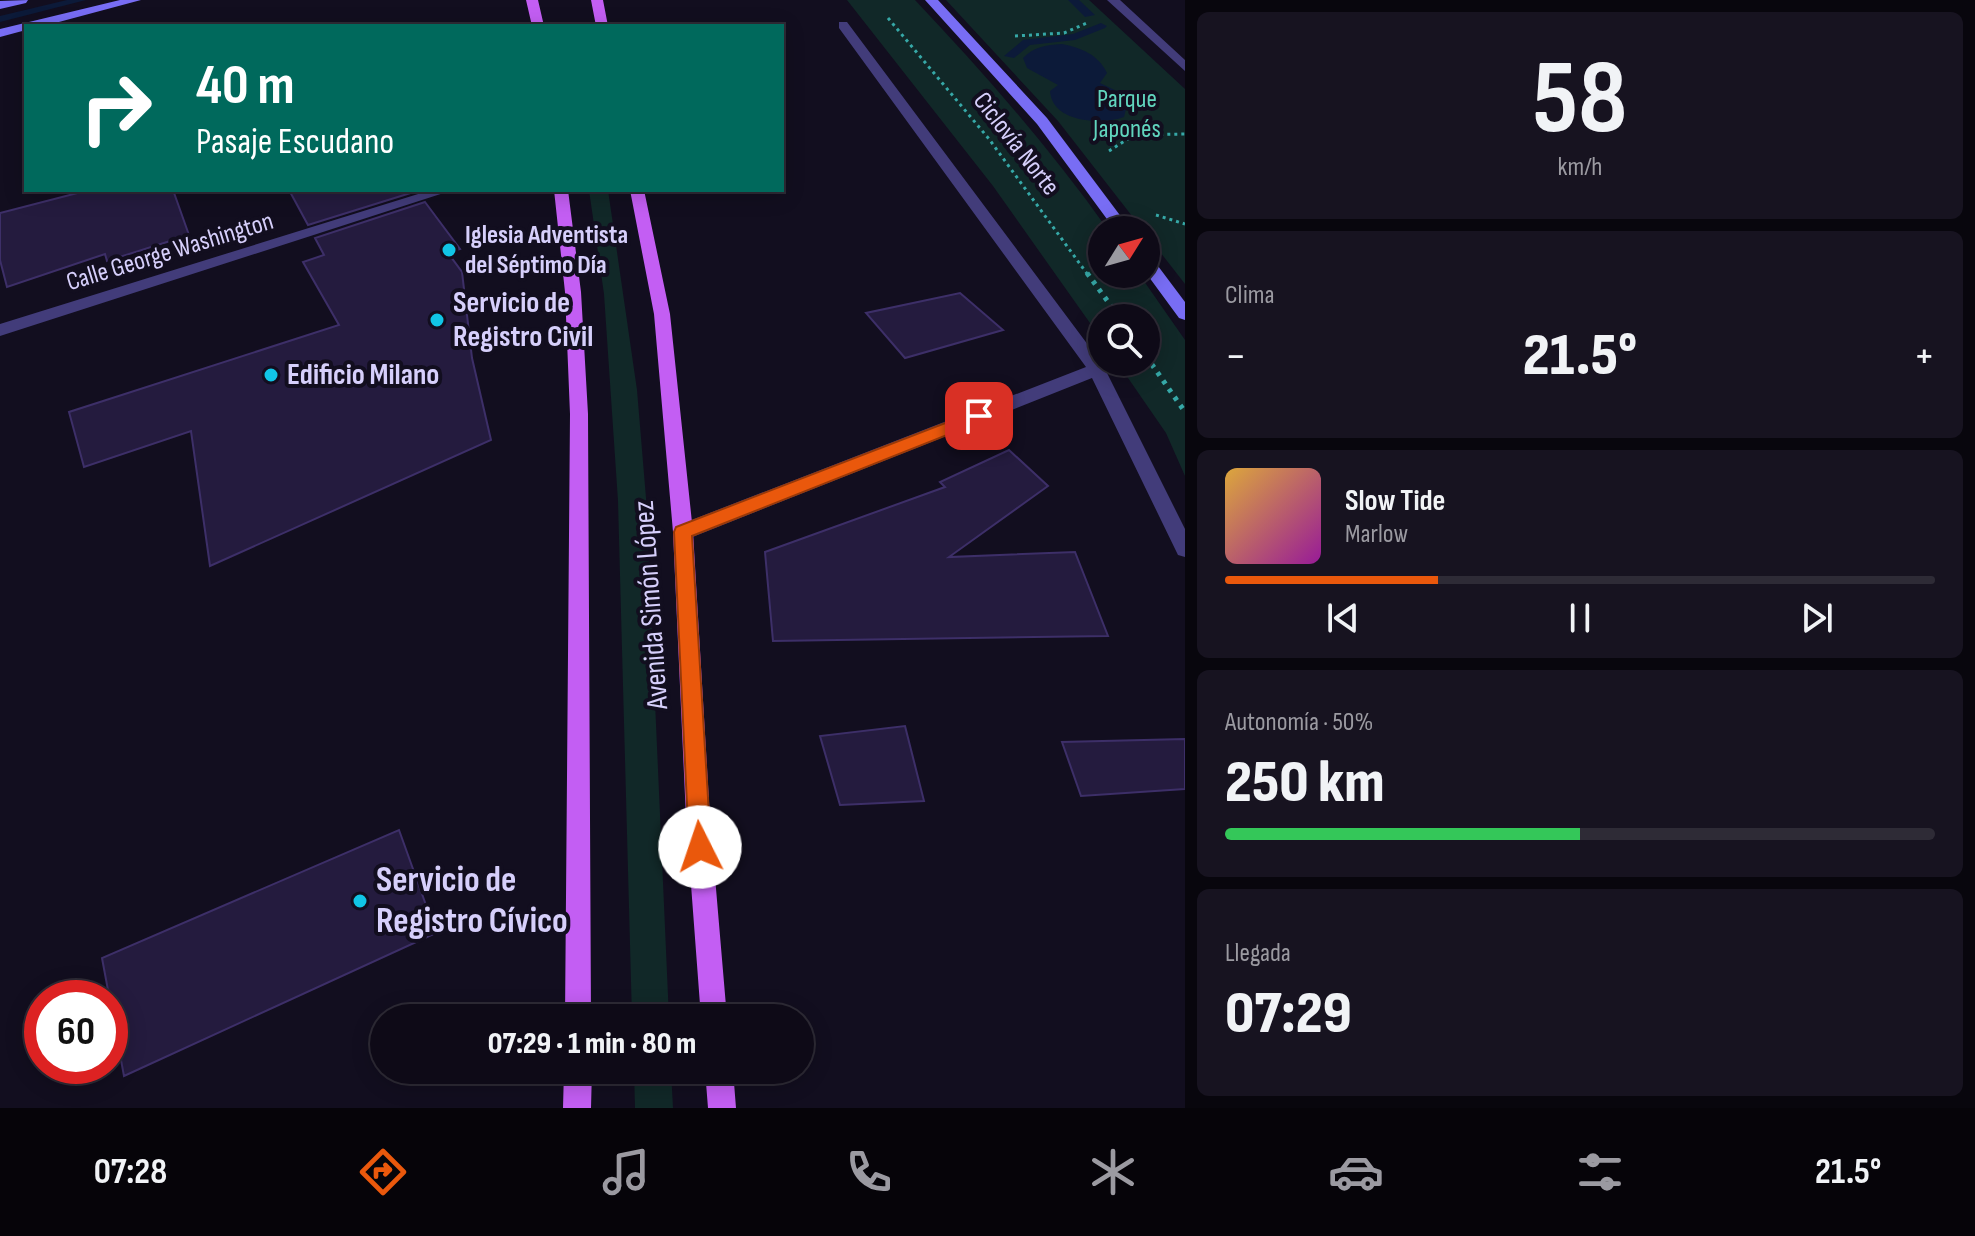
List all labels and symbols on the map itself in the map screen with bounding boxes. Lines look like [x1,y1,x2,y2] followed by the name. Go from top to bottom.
[1092,84,1161,145] park label: Parque Japonés
[966,86,1066,202] street label: Ciclovía Norte
[63,206,277,298] street label: Calle George Washington
[1088,216,1160,288] north arrow
[465,220,628,281] place label: Iglesia Adventista del Séptimo Día
[440,241,458,259] marker: Iglesia Adventista del Séptimo Día
[453,285,593,355] place label: Servicio de Registro Civil
[428,311,446,329] marker: Servicio de Registro Civil
[287,357,439,393] place label: Edificio Milano
[262,366,280,384] marker: Edificio Milano
[945,382,1013,450] pin
[626,499,676,712] street label: Avenida Simón López
[658,805,742,889] position arrow
[376,859,568,943] place label: Servicio de Registro Cívico
[351,892,369,910] marker: Servicio de Registro Cívico
[24,980,128,1084] speed limit sign: 60

